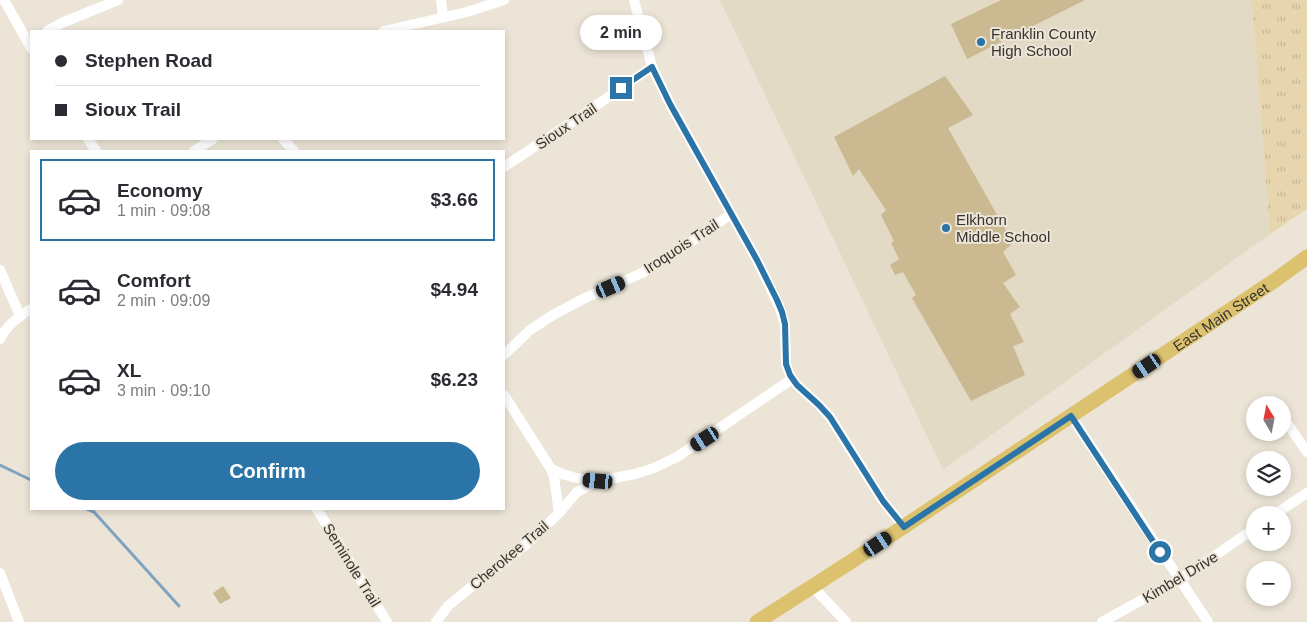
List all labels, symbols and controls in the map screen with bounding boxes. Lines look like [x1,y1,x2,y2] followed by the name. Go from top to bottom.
[580,16,662,51] callout: 2 min
[600,24,642,41] text: 2 min
[991,25,1097,59] place label: Franklin County High School
[975,36,987,48] marker: Franklin County High School
[85,50,213,71] text: Stephen Road
[610,77,632,99] route end
[85,99,181,120] text: Sioux Trail
[532,99,600,153] street label: Sioux Trail
[57,178,102,223] icon: car
[117,180,203,201] text: Economy
[430,189,478,210] text: $3.66
[117,202,210,219] text: 1 min · 09:08
[956,211,1050,245] place label: Elkhorn Middle School
[640,215,722,277] street label: Iroquois Trail
[940,222,952,234] marker: Elkhorn Middle School
[57,268,102,313] icon: car
[117,270,191,291] text: Comfort
[594,274,627,300] car
[1169,278,1272,354] street label: East Main Street
[430,279,478,300] text: $4.94
[117,292,210,309] text: 2 min · 09:09
[1130,351,1163,381] car
[57,358,102,403] icon: car
[117,360,141,381] text: XL
[430,369,478,390] text: $6.23
[117,382,210,399] text: 3 min · 09:10
[1246,396,1291,441] north arrow
[1246,396,1291,606] map controls
[688,425,721,453] car
[55,442,480,500] button: Confirm
[1246,451,1291,496] button: layers
[582,472,613,490] car
[1246,506,1291,551] button: +
[466,517,552,593] street label: Cherokee Trail
[320,520,384,610] street label: Seminole Trail
[861,529,894,559] car
[1149,541,1171,563] route start
[1139,548,1221,606] street label: Kimbel Drive
[1246,561,1291,606] button: −

